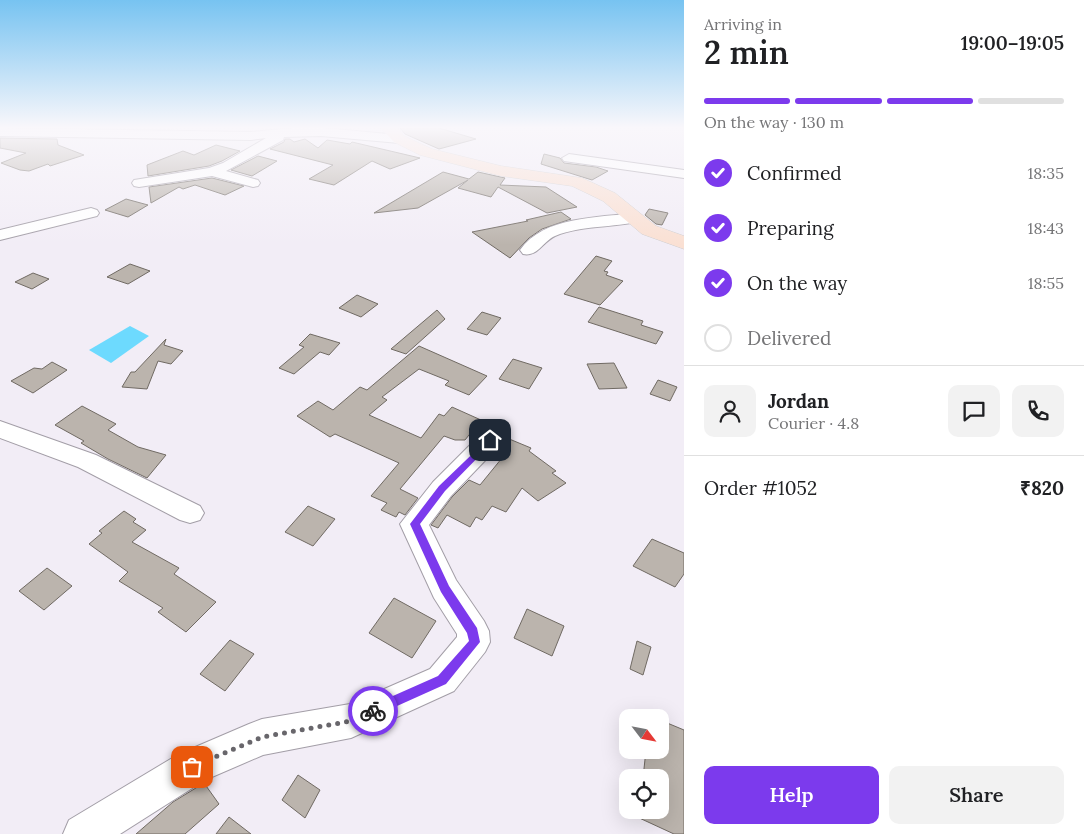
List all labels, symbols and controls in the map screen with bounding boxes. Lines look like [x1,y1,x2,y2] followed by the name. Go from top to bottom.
[704,14,782,34] text: Arriving in
[961,31,1064,55] text: 19:00–19:05
[704,32,789,73] text: 2 min
[704,112,844,132] text: On the way · 130 m
[704,159,732,187] icon: check
[747,161,842,185] text: Confirmed
[1028,163,1064,183] text: 18:35
[704,214,732,242] icon: check
[747,216,834,240] text: Preparing
[1028,218,1064,238] text: 18:43
[704,269,732,297] icon: check
[747,271,847,295] text: On the way
[1028,273,1064,293] text: 18:55
[747,326,831,350] text: Delivered
[704,385,756,437] button: person
[948,385,1000,437] button: chat
[1012,385,1064,437] button: phone
[768,389,829,413] text: Jordan
[768,413,859,433] text: Courier · 4.8
[469,419,511,461] pin
[476,426,504,454] icon: home
[704,476,817,500] text: Order #1052
[1020,476,1064,500] text: ₹820
[348,686,398,736] courier
[359,697,387,725] icon: bike
[619,709,669,759] north arrow
[619,709,669,819] map controls
[171,746,213,788] pin
[178,753,206,781] icon: bag
[704,766,879,824] button: Help
[889,766,1064,824] button: Share
[619,769,669,819] button: locate

